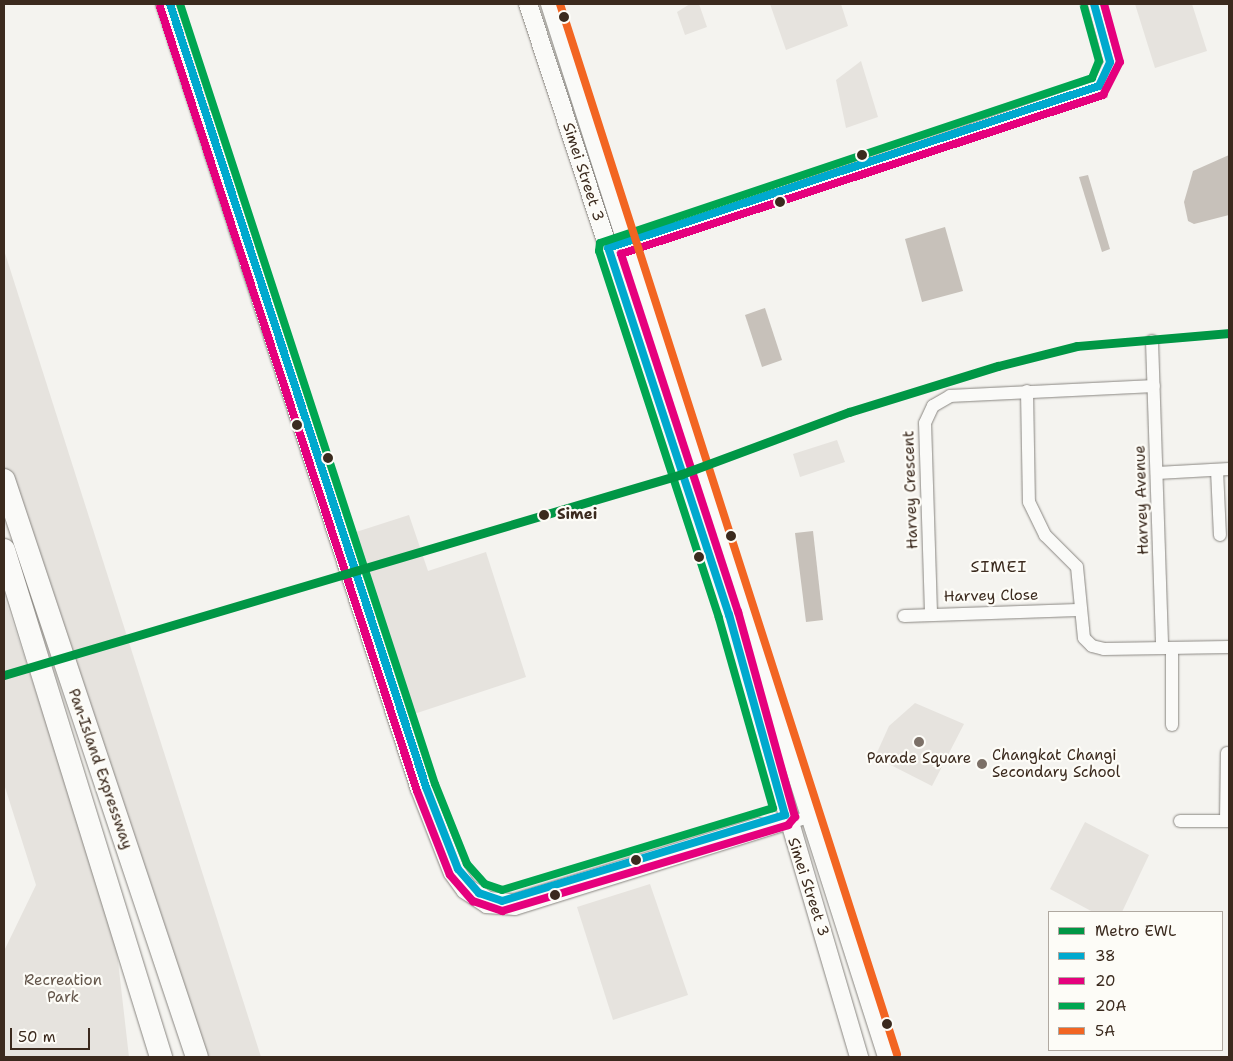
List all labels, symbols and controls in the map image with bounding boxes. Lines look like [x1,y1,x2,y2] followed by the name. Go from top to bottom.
[559,12,569,22] unlabelled marker
[559,120,607,224] street label: Simei Street 3
[857,150,867,160] unlabelled marker
[775,197,785,207] unlabelled marker
[292,420,302,430] unlabelled marker
[900,430,922,550] street label: Harvey Crescent
[1131,445,1153,555] street label: Harvey Avenue
[323,453,333,463] unlabelled marker
[535,506,553,524] marker: Simei
[557,506,597,524] place label: Simei
[726,531,736,541] unlabelled marker
[694,552,704,562] unlabelled marker
[970,557,1028,577] district label: SIMEI
[943,586,1039,606] street label: Harvey Close
[64,686,136,852] street label: Pan-Island Expressway
[913,736,925,748] marker: Parade Square
[992,746,1120,781] place label: Changkat Changi Secondary School
[867,750,971,768] place label: Parade Square
[976,758,988,770] marker: Changkat Changi Secondary School
[784,835,832,939] street label: Simei Street 3
[631,855,641,865] unlabelled marker
[550,890,560,900] unlabelled marker
[1048,911,1223,1051] legend
[1095,921,1176,941] text: Metro EWL
[1095,946,1116,966] text: 38
[24,971,102,1006] park label: Recreation Park
[1095,971,1116,991] text: 20
[1095,996,1126,1016] text: 20A
[12,1018,92,1050] scale bar
[882,1019,892,1029] unlabelled marker
[1095,1021,1115,1041] text: 5A
[18,1027,56,1047] text: 50 m

